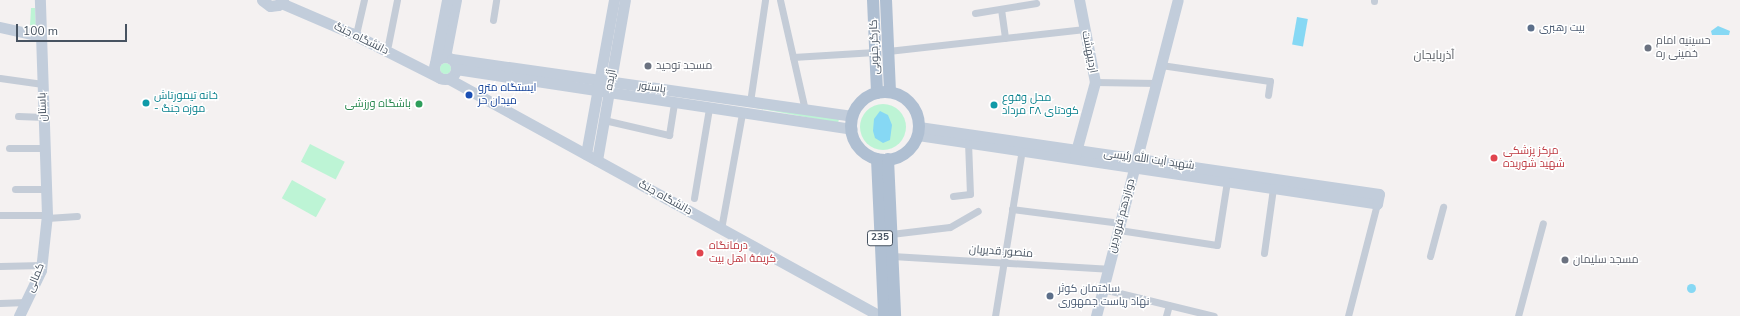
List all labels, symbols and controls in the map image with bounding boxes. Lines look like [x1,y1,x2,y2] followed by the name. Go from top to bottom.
[18,16,129,42] scale bar
[867,19,883,75] street label: کارگر جنوبی
[331,20,391,58] street label: دانشگاه جنگ
[1539,21,1585,35] place label: بیت رهبری
[23,23,58,39] text: 100 m
[1526,23,1536,33] marker: بیت رهبری
[1078,30,1100,74] street label: اردیبهشت
[1656,35,1711,61] place label: حسینیه امام خمینی ره
[1643,43,1653,53] marker: حسینیه امام خمینی ره
[1414,49,1454,63] district label: آذربایجان
[656,59,712,73] place label: مسجد توحید
[643,61,653,71] marker: مسجد توحید
[603,68,619,92] street label: آژیده
[637,80,667,96] street label: پاستور
[478,82,536,108] place label: ایستگاه مترو میدان حر
[463,89,475,101] marker: ایستگاه مترو میدان حر
[154,90,218,116] place label: خانه تیمورتاش - موزه جنگ
[36,92,50,122] street label: باستان
[1002,92,1079,118] place label: محل وقوع کودتای ۲۸ مرداد
[345,97,411,111] place label: باشگاه ورزشی
[141,98,151,108] marker: خانه تیمورتاش - موزه جنگ
[414,99,424,109] marker: باشگاه ورزشی
[989,100,999,110] marker: محل وقوع کودتای ۲۸ مرداد
[1503,145,1565,171] place label: مرکز پزشکی شهید شوریده
[1103,147,1195,173] street label: شهید آیت الله رئیسی
[1488,152,1500,164] marker: مرکز پزشکی شهید شوریده
[636,178,694,218] street label: دانشگاه جنگ
[1106,178,1138,254] street label: دوازدهم فروردین
[867,230,893,246] road number: 235
[709,240,776,266] place label: درمانگاه کریمهٔ اهل بیت
[969,243,1033,261] street label: منصور قدیریان
[694,247,706,259] marker: درمانگاه کریمهٔ اهل بیت
[1573,253,1639,267] place label: مسجد سلیمان
[1560,255,1570,265] marker: مسجد سلیمان
[24,261,48,295] street label: کمالی
[1058,283,1149,309] place label: ساختمان کوثر نهاد ریاست جمهوری
[1045,291,1055,301] marker: ساختمان کوثر نهاد ریاست جمهوری

